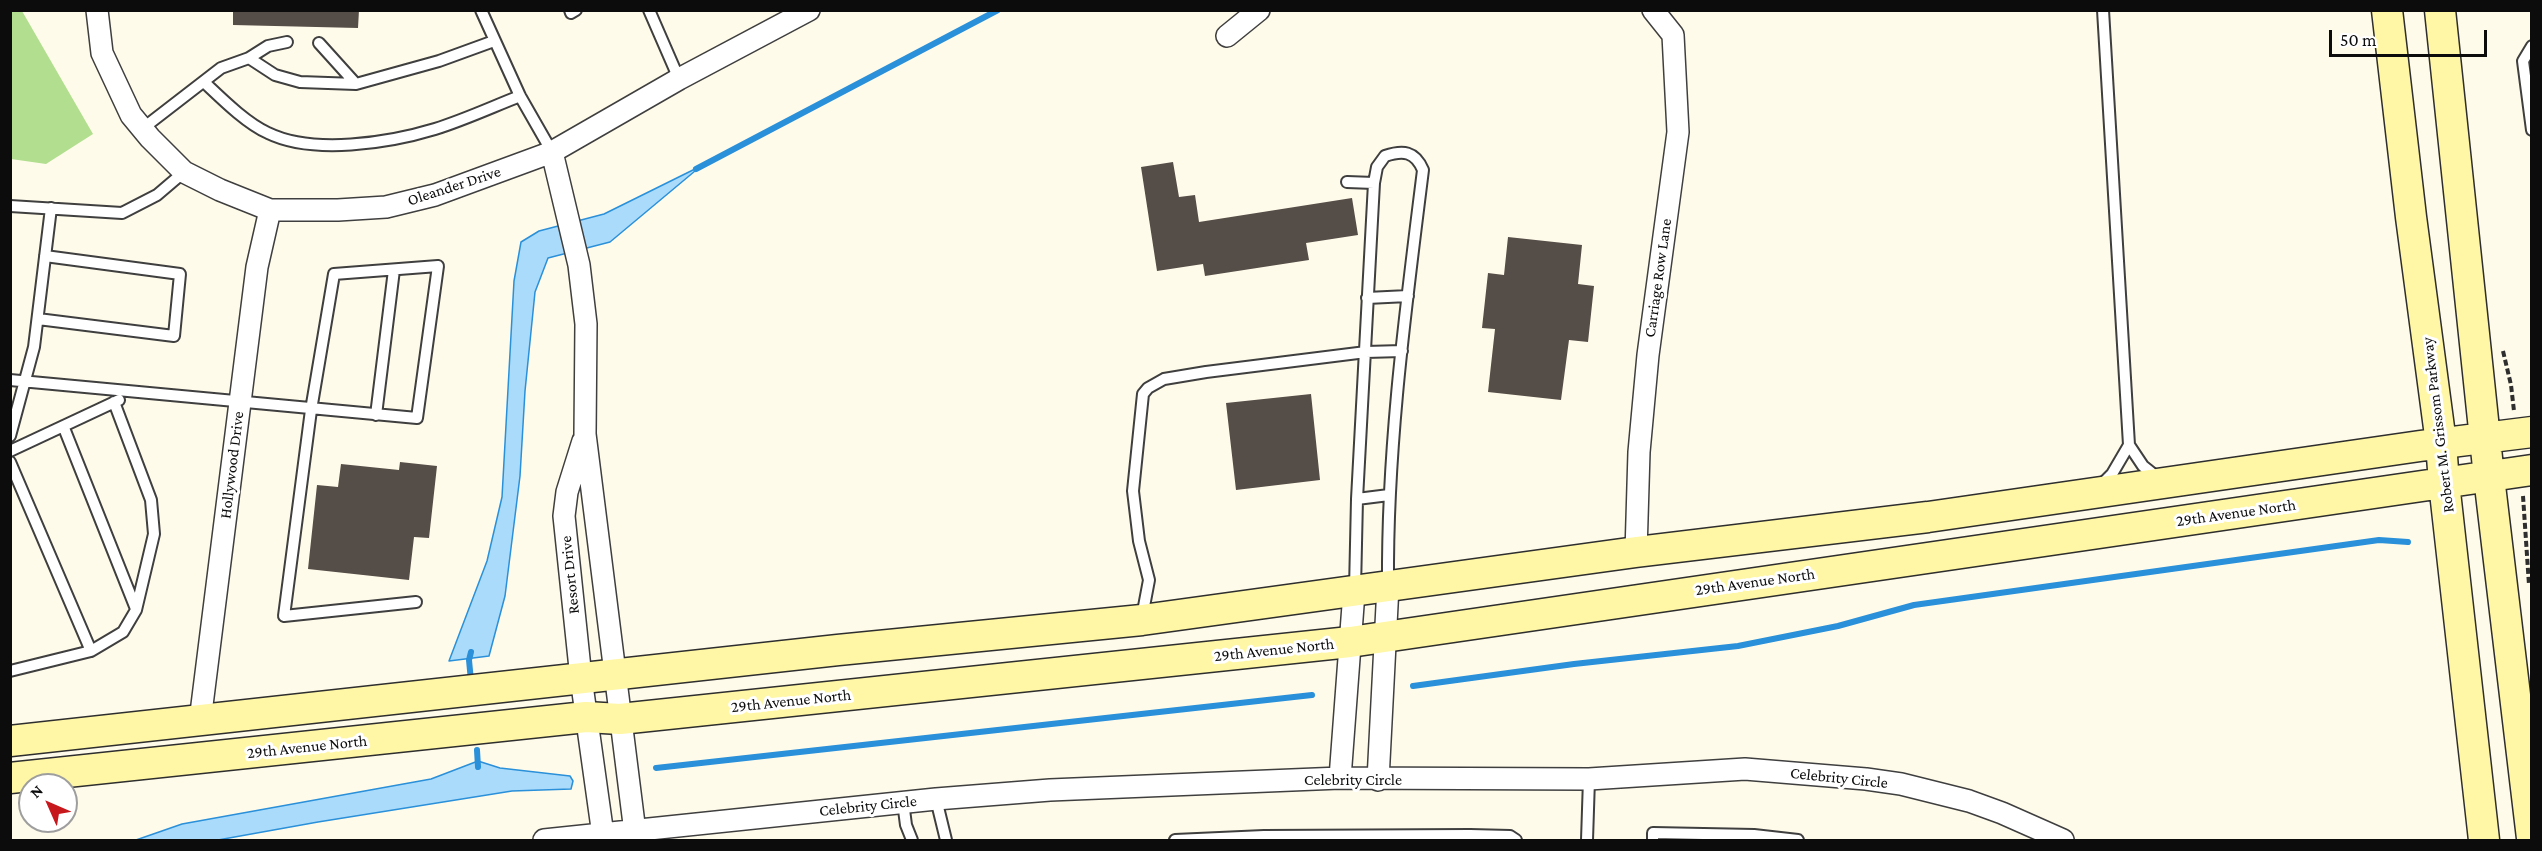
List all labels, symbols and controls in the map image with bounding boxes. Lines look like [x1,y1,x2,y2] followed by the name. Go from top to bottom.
[2332,18,2490,56] scale bar
[2340,30,2377,50] text: 50 m
[405,162,503,210] street label: Oleander Drive
[1640,217,1676,339] street label: Carriage Row Lane
[2418,336,2458,514] street label: Robert M. Grissom Parkway
[216,410,248,520] street label: Hollywood Drive
[2175,495,2297,531] street label: 29th Avenue North
[556,535,584,615] street label: Resort Drive
[1694,564,1816,600] street label: 29th Avenue North
[1213,634,1335,666] street label: 29th Avenue North
[730,685,852,717] street label: 29th Avenue North
[246,731,368,763] street label: 29th Avenue North
[1789,763,1889,793] street label: Celebrity Circle
[1304,770,1402,790] street label: Celebrity Circle
[18,773,78,833] north arrow
[26,781,46,801] text: N
[818,791,918,821] street label: Celebrity Circle

